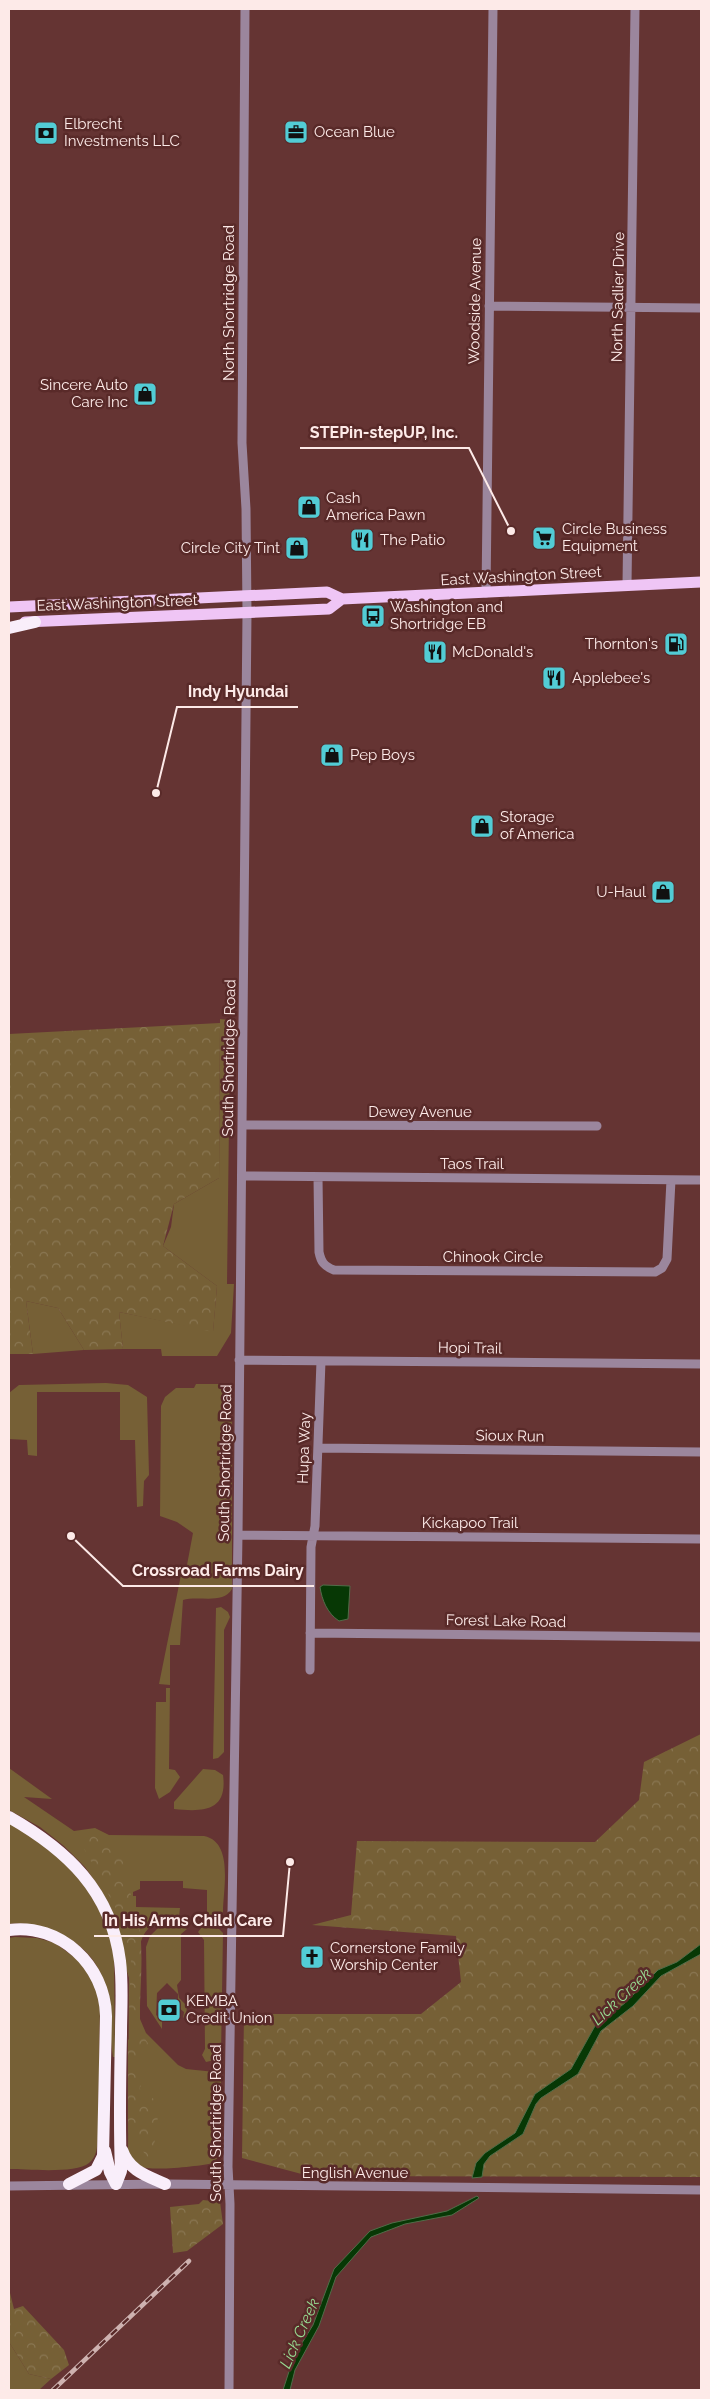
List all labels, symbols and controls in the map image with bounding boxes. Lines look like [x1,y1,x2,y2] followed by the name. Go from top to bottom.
[64,115,180,150] place label: Elbrecht Investments LLC
[283,119,309,145] office icon: Ocean Blue
[33,120,59,146] bank icon: Elbrecht Investments LLC
[314,123,395,141] place label: Ocean Blue
[220,225,238,381] street label: North Shortridge Road
[608,231,628,362] street label: North Sadlier Drive
[465,237,485,364] street label: Woodside Avenue
[40,376,128,411] place label: Sincere Auto Care Inc
[132,381,158,407] shop icon: Sincere Auto Care Inc
[300,417,469,448] callout: STEPin-stepUP, Inc.
[310,423,458,442] text: STEPin-stepUP, Inc.
[326,489,426,524] place label: Cash America Pawn
[296,494,322,520] shop icon: Cash America Pawn
[562,520,667,555] place label: Circle Business Equipment
[531,525,557,551] supermarket icon: Circle Business Equipment
[349,527,375,553] restaurant icon: The Patio
[380,531,445,549] place label: The Patio
[284,535,310,561] shop icon: Circle City Tint
[181,539,280,557] place label: Circle City Tint
[440,563,602,589] street label: East Washington Street
[36,591,198,615] street label: East Washington Street
[390,598,503,633] place label: Washington and Shortridge EB
[360,603,386,629] bus stop icon: Washington and Shortridge EB
[663,631,689,657] fuel station icon: Thornton's
[585,635,658,653] place label: Thornton's
[422,639,448,665] restaurant icon: McDonald's
[452,643,533,661] place label: McDonald's
[541,665,567,691] restaurant icon: Applebee's
[572,669,650,687] place label: Applebee's
[177,676,298,707] callout: Indy Hyundai
[188,682,288,701] text: Indy Hyundai
[319,742,345,768] shop icon: Pep Boys
[350,746,415,764] place label: Pep Boys
[500,808,574,843] place label: Storage of America
[469,813,495,839] shop icon: Storage of America
[650,879,676,905] shop icon: U-Haul
[596,883,647,901] place label: U-Haul
[219,979,239,1137] street label: South Shortridge Road
[368,1103,472,1121] street label: Dewey Avenue
[440,1155,505,1173] street label: Taos Trail
[443,1248,543,1266] street label: Chinook Circle
[438,1338,503,1358] street label: Hopi Trail
[215,1384,235,1542] street label: South Shortridge Road
[294,1412,314,1484] street label: Hupa Way
[475,1426,545,1446] street label: Sioux Run
[422,1514,519,1532] street label: Kickapoo Trail
[123,1555,314,1586] callout: Crossroad Farms Dairy
[132,1561,304,1580] text: Crossroad Farms Dairy
[446,1611,566,1631] street label: Forest Lake Road
[94,1905,283,1936] callout: In His Arms Child Care
[104,1911,273,1930] text: In His Arms Child Care
[330,1939,465,1974] place label: Cornerstone Family Worship Center
[299,1944,325,1970] church icon: Cornerstone Family Worship Center
[588,1964,655,2029] water label: Lick Creek
[186,1992,273,2027] place label: KEMBA Credit Union
[156,1997,182,2023] bank icon: KEMBA Credit Union
[207,2044,225,2202] street label: South Shortridge Road
[302,2164,408,2182] street label: English Avenue
[276,2295,324,2371] water label: Lick Creek

